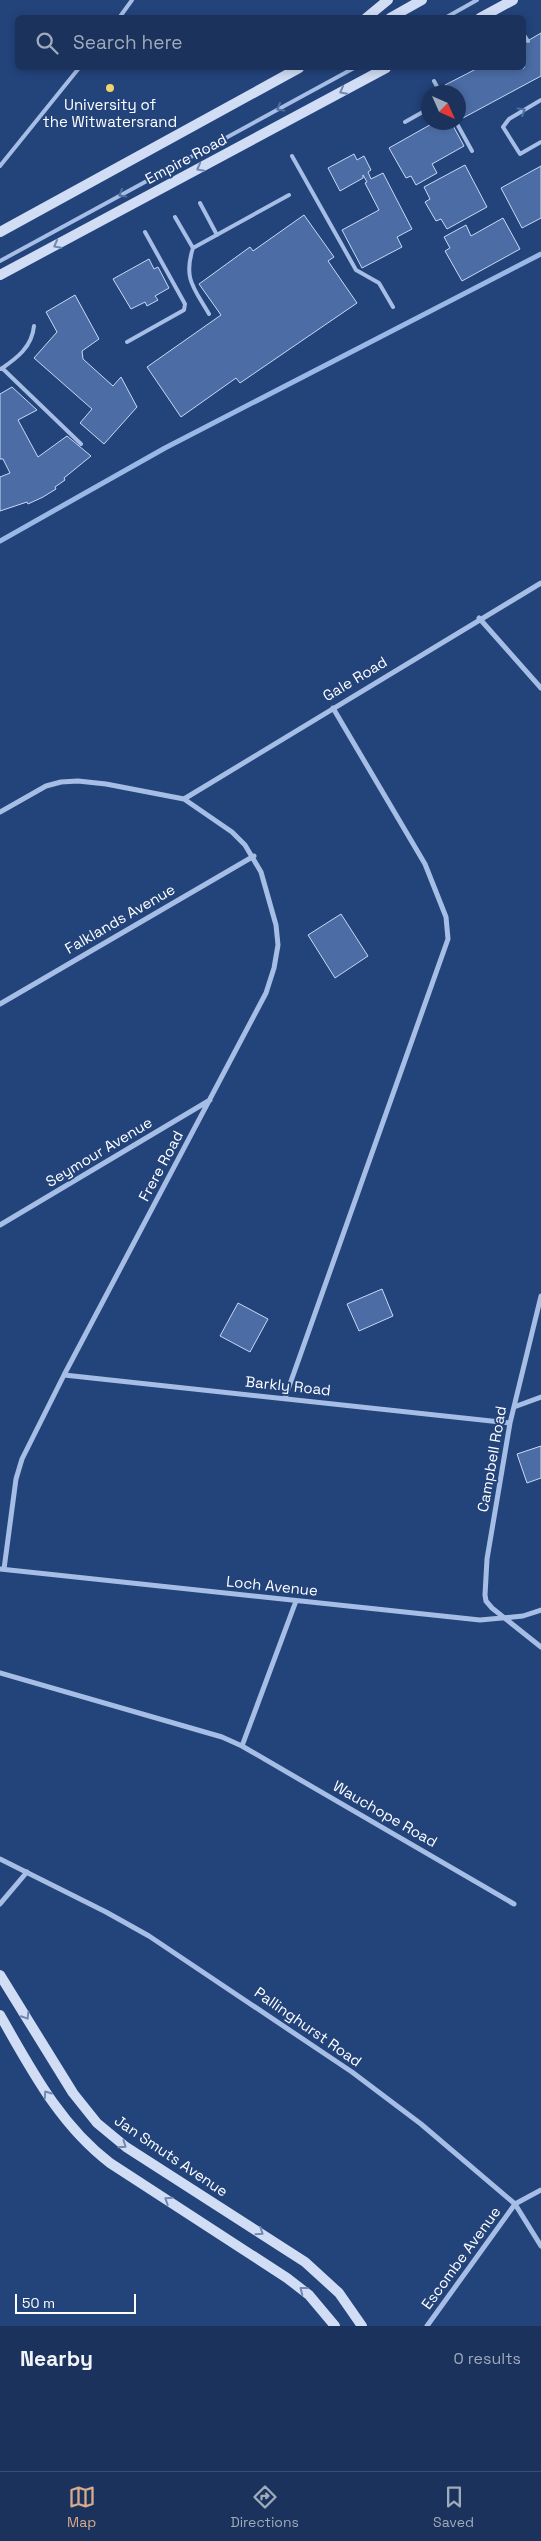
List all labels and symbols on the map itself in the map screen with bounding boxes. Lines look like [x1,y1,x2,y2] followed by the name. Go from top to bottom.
[104,82,116,94] marker: University of the Witwatersrand
[339,85,348,95] one-way arrow
[421,85,466,130] north arrow
[43,95,177,131] place label: University of the Witwatersrand
[276,101,285,111] one-way arrow
[517,108,526,118] one-way arrow
[142,129,230,188] street label: Empire Road
[196,162,205,172] one-way arrow
[118,188,127,198] one-way arrow
[53,239,62,249] one-way arrow
[319,652,390,705] street label: Gale Road
[61,879,178,958] street label: Falklands Avenue
[42,1112,156,1191] street label: Seymour Avenue
[134,1127,187,1204] street label: Frere Road
[244,1372,332,1399] street label: Barkly Road
[473,1404,510,1513] street label: Campbell Road
[225,1571,319,1600] street label: Loch Avenue
[330,1776,441,1851] street label: Wauchope Road
[251,1983,366,2071] street label: Pallinghurst Road
[20,2011,29,2020] one-way arrow
[44,2090,53,2100] one-way arrow
[111,2111,232,2201] street label: Jan Smuts Avenue
[117,2139,127,2148] one-way arrow
[164,2197,173,2206] one-way arrow
[417,2202,504,2313] street label: Escombe Avenue
[254,2226,264,2235] one-way arrow
[299,2287,309,2296] one-way arrow
[15,2291,136,2314] scale bar

